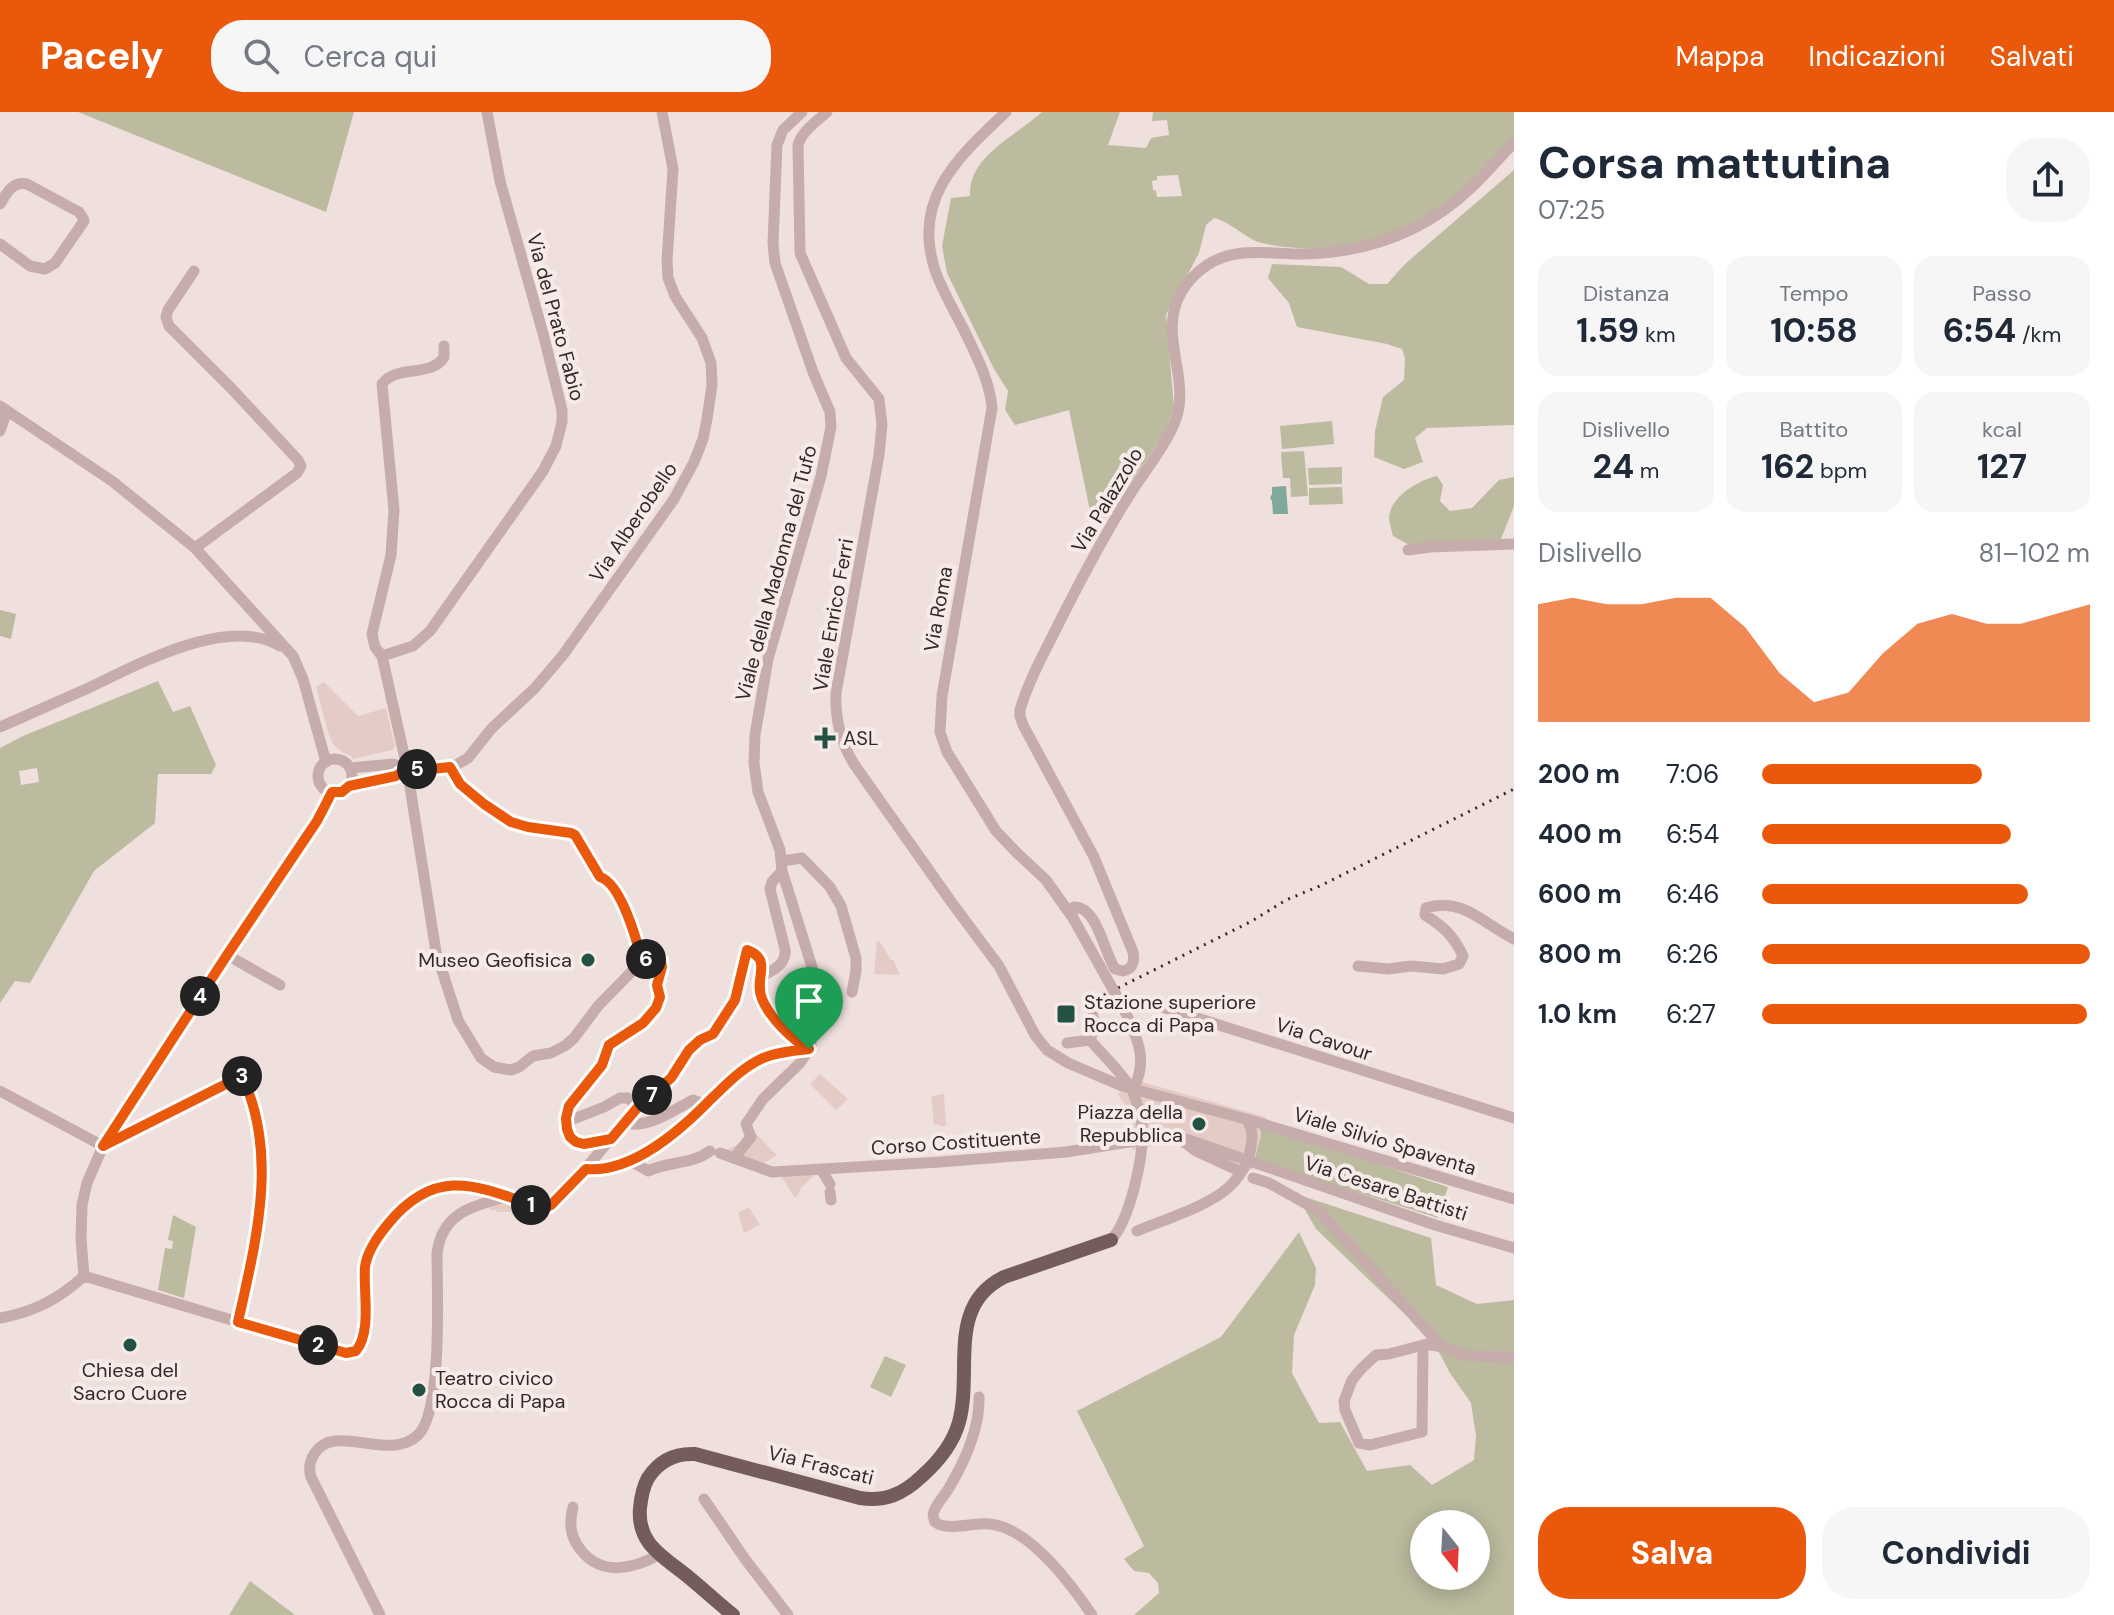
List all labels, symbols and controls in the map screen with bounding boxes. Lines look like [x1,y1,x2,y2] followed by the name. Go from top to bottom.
[211,20,771,92] search box
[40,31,163,81] text: Pacely
[239,34,283,78] icon: search
[303,37,437,76] text: Cerca qui
[1676,38,1765,75] text: Mappa
[1809,38,1946,75] text: Indicazioni
[1990,38,2074,75] text: Salvati
[1538,134,1891,192] text: Corsa mattutina
[2006,138,2090,222] button: share
[1538,193,1605,227] text: 07:25
[521,230,591,404] street label: Via del Prato Fabio
[1583,279,1669,308] text: Distanza
[1779,279,1849,308] text: Tempo
[1972,279,2032,308] text: Passo
[1576,308,1639,353] text: 1.59
[1770,308,1858,353] text: 10:58
[1943,308,2016,353] text: 6:54
[1639,320,1676,349] text: km
[2016,320,2061,349] text: /km
[1582,415,1670,444] text: Dislivello
[1780,415,1848,444] text: Battito
[1982,415,2022,444] text: kcal
[729,442,823,704] street label: Viale della Madonna del Tufo
[1065,443,1149,557] street label: Via Palazzolo
[1593,444,1634,489] text: 24
[1761,444,1814,489] text: 162
[1977,444,2027,489] text: 127
[1634,456,1659,485] text: m
[1814,456,1867,485] text: bpm
[583,457,683,587] street label: Via Alberobello
[807,536,859,694] street label: Viale Enrico Ferri
[1538,536,1642,570] text: Dislivello
[1979,536,2090,570] text: 81–102 m
[918,564,958,654] street label: Via Roma
[843,725,878,751] place label: ASL
[814,727,836,749] marker: ASL
[397,749,437,789] pin: 5
[410,754,424,783] text: 5
[1538,757,1620,791] text: 200 m
[1666,757,1719,791] text: 7:06
[1538,817,1622,851] text: 400 m
[1666,817,1719,851] text: 6:54
[1538,877,1622,911] text: 600 m
[1666,877,1720,911] text: 6:46
[1538,937,1622,971] text: 800 m
[1666,937,1719,971] text: 6:26
[626,939,666,979] pin: 6
[639,944,653,973] text: 6
[418,947,572,973] place label: Museo Geofisica
[579,951,597,969] marker: Museo Geofisica
[775,967,843,1049] pin
[180,976,220,1016] pin: 4
[787,979,831,1023] icon: arrive
[193,981,207,1010] text: 4
[1084,989,1256,1038] place label: Stazione superiore Rocca di Papa
[1538,997,1617,1031] text: 1.0 km
[1666,997,1716,1031] text: 6:27
[1055,1003,1077,1025] marker: Stazione superiore Rocca di Papa
[1272,1011,1376,1067] street label: Via Cavour
[222,1056,262,1096] pin: 3
[235,1061,249,1090] text: 3
[632,1075,672,1115] pin: 7
[646,1080,658,1109] text: 7
[1078,1099,1183,1148] place label: Piazza della Repubblica
[1290,1101,1480,1181] street label: Viale Silvio Spaventa
[1190,1115,1208,1133] marker: Piazza della Repubblica
[870,1123,1042,1161] street label: Corso Costituente
[1301,1149,1471,1227] street label: Via Cesare Battisti
[511,1185,551,1225] pin: 1
[527,1190,535,1219] text: 1
[298,1325,338,1365] pin: 2
[312,1330,324,1359] text: 2
[121,1336,139,1354] marker: Chiesa del Sacro Cuore
[73,1357,187,1406] place label: Chiesa del Sacro Cuore
[435,1365,565,1414] place label: Teatro civico Rocca di Papa
[410,1381,428,1399] marker: Teatro civico Rocca di Papa
[765,1439,877,1491] street label: Via Frascati
[1538,1507,1806,1599] button: Salva
[1822,1507,2090,1599] button: Condividi
[1410,1510,1490,1590] north arrow
[1410,1510,1490,1590] map controls

